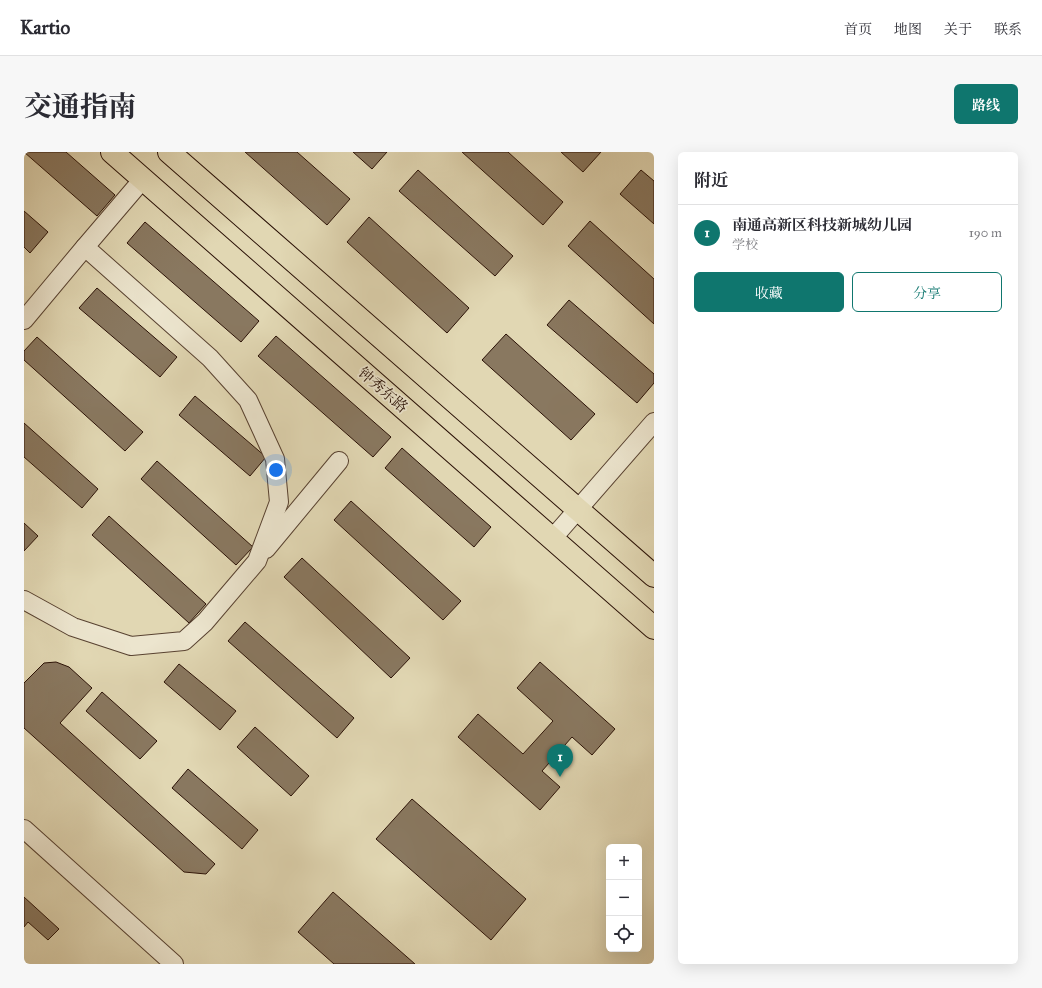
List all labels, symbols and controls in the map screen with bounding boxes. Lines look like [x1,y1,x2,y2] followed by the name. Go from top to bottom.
[20,16,70,39] text: Kartio
[844,21,872,38] text: 首页
[894,21,922,38] text: 地图
[944,21,972,38] text: 关于
[994,21,1022,38] text: 联系
[954,84,1018,124] button: 路线
[24,89,136,124] text: 交通指南
[694,170,728,191] text: 附近
[732,216,912,234] text: 南通高新区科技新城幼儿园
[704,225,710,241] text: 1
[969,225,1002,241] text: 190 m
[732,237,758,253] text: 学校
[694,272,844,312] button: 收藏
[852,272,1002,312] button: 分享
[354,364,412,416] street label: 钟秀东路
[266,460,286,480] your location
[547,744,573,777] pin: 1
[606,844,642,952] map controls
[606,844,642,880] button: +
[606,880,642,916] button: −
[606,916,642,952] button: locate

